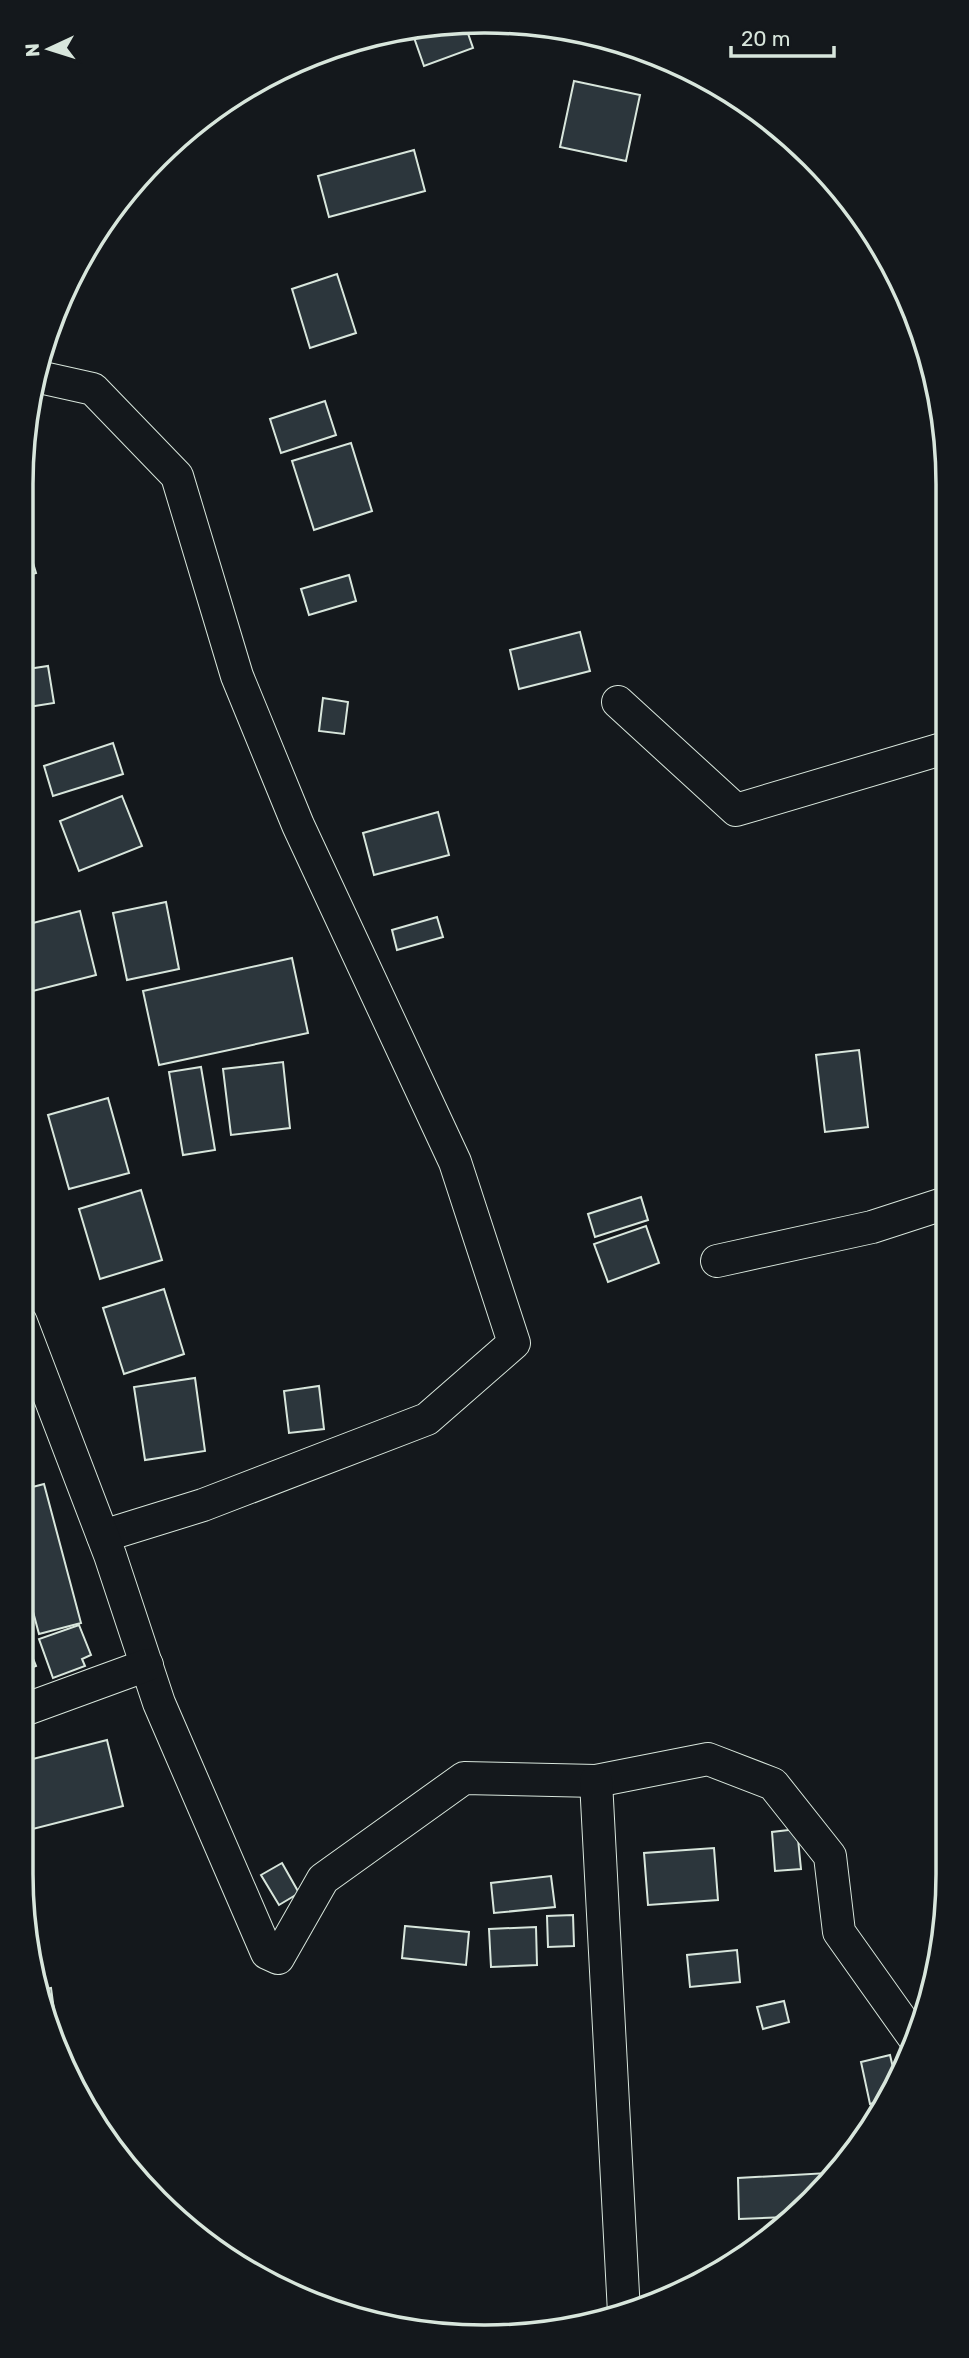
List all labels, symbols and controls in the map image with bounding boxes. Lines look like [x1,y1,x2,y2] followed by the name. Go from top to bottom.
[14,14,84,84] north arrow
[731,14,834,58] scale bar
[741,26,790,51] text: 20 m
[21,43,44,58] text: N

